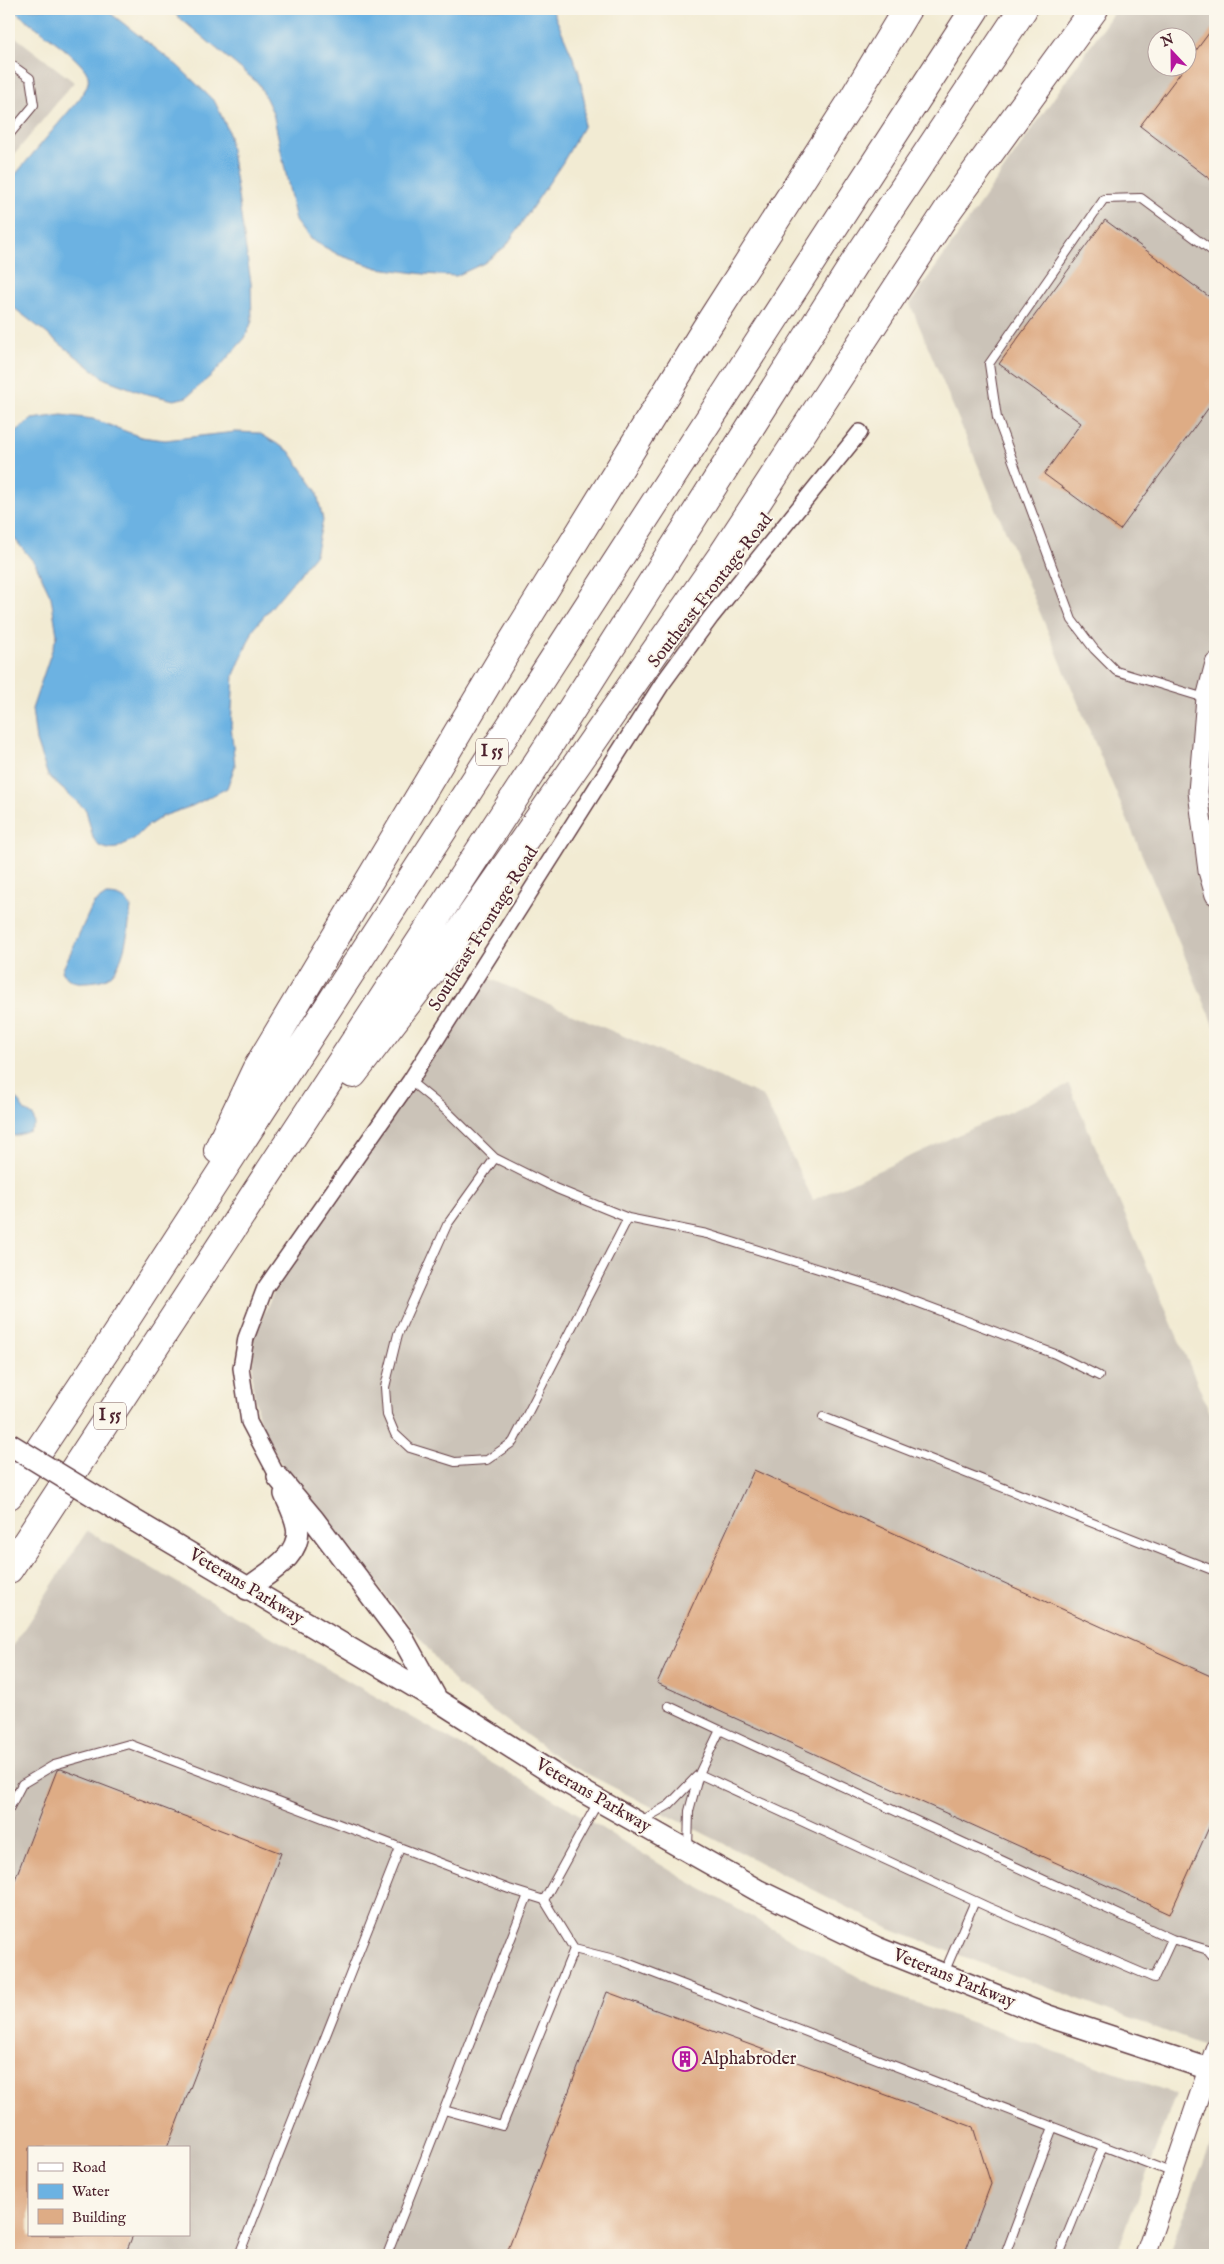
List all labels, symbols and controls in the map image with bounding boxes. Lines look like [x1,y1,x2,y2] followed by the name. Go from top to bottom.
[1146,28,1196,78] north arrow
[1158,30,1176,52] text: N
[643,509,779,673] street label: Southeast Frontage Road
[476,739,508,766] road number: I 55
[424,842,544,1016] street label: Southeast Frontage Road
[94,1402,126,1430] road number: I 55
[183,1543,308,1630] street label: Veterans Parkway
[530,1753,655,1839] street label: Veterans Parkway
[888,1944,1019,2014] street label: Veterans Parkway
[672,2046,698,2072] building icon: Alphabroder
[701,2048,797,2071] place label: Alphabroder
[28,2146,190,2236] legend
[72,2158,107,2177] text: Road
[72,2182,110,2201] text: Water
[72,2208,127,2227] text: Building

